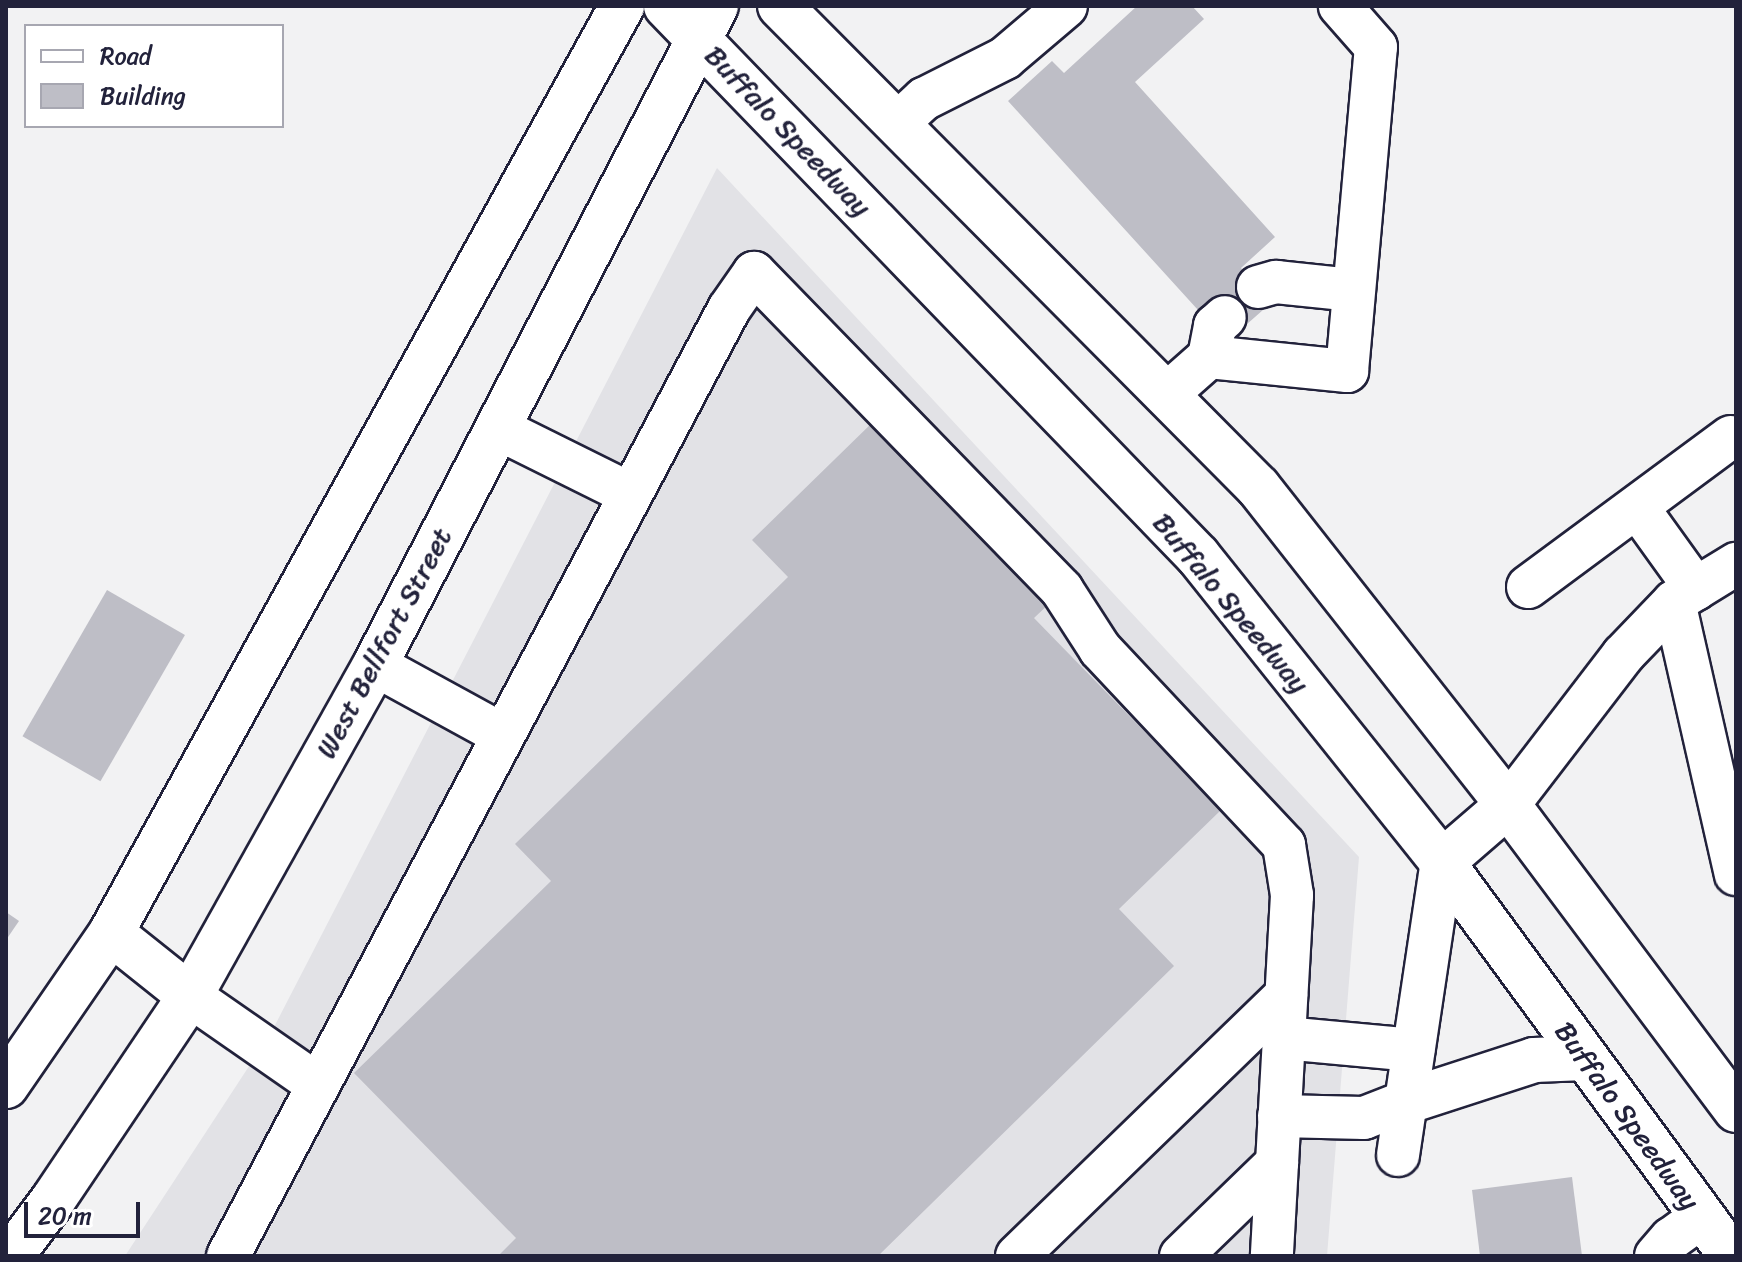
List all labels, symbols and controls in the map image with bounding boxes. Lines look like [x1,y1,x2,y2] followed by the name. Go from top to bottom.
[24,24,284,128] legend
[100,35,151,77] text: Road
[698,39,878,223] street label: Buffalo Speedway
[100,75,186,117] text: Building
[1146,506,1316,700] street label: Buffalo Speedway
[309,522,459,764] street label: West Bellfort Street
[1547,1015,1707,1217] street label: Buffalo Speedway
[28,1186,144,1236] scale bar
[38,1195,92,1237] text: 20 m

